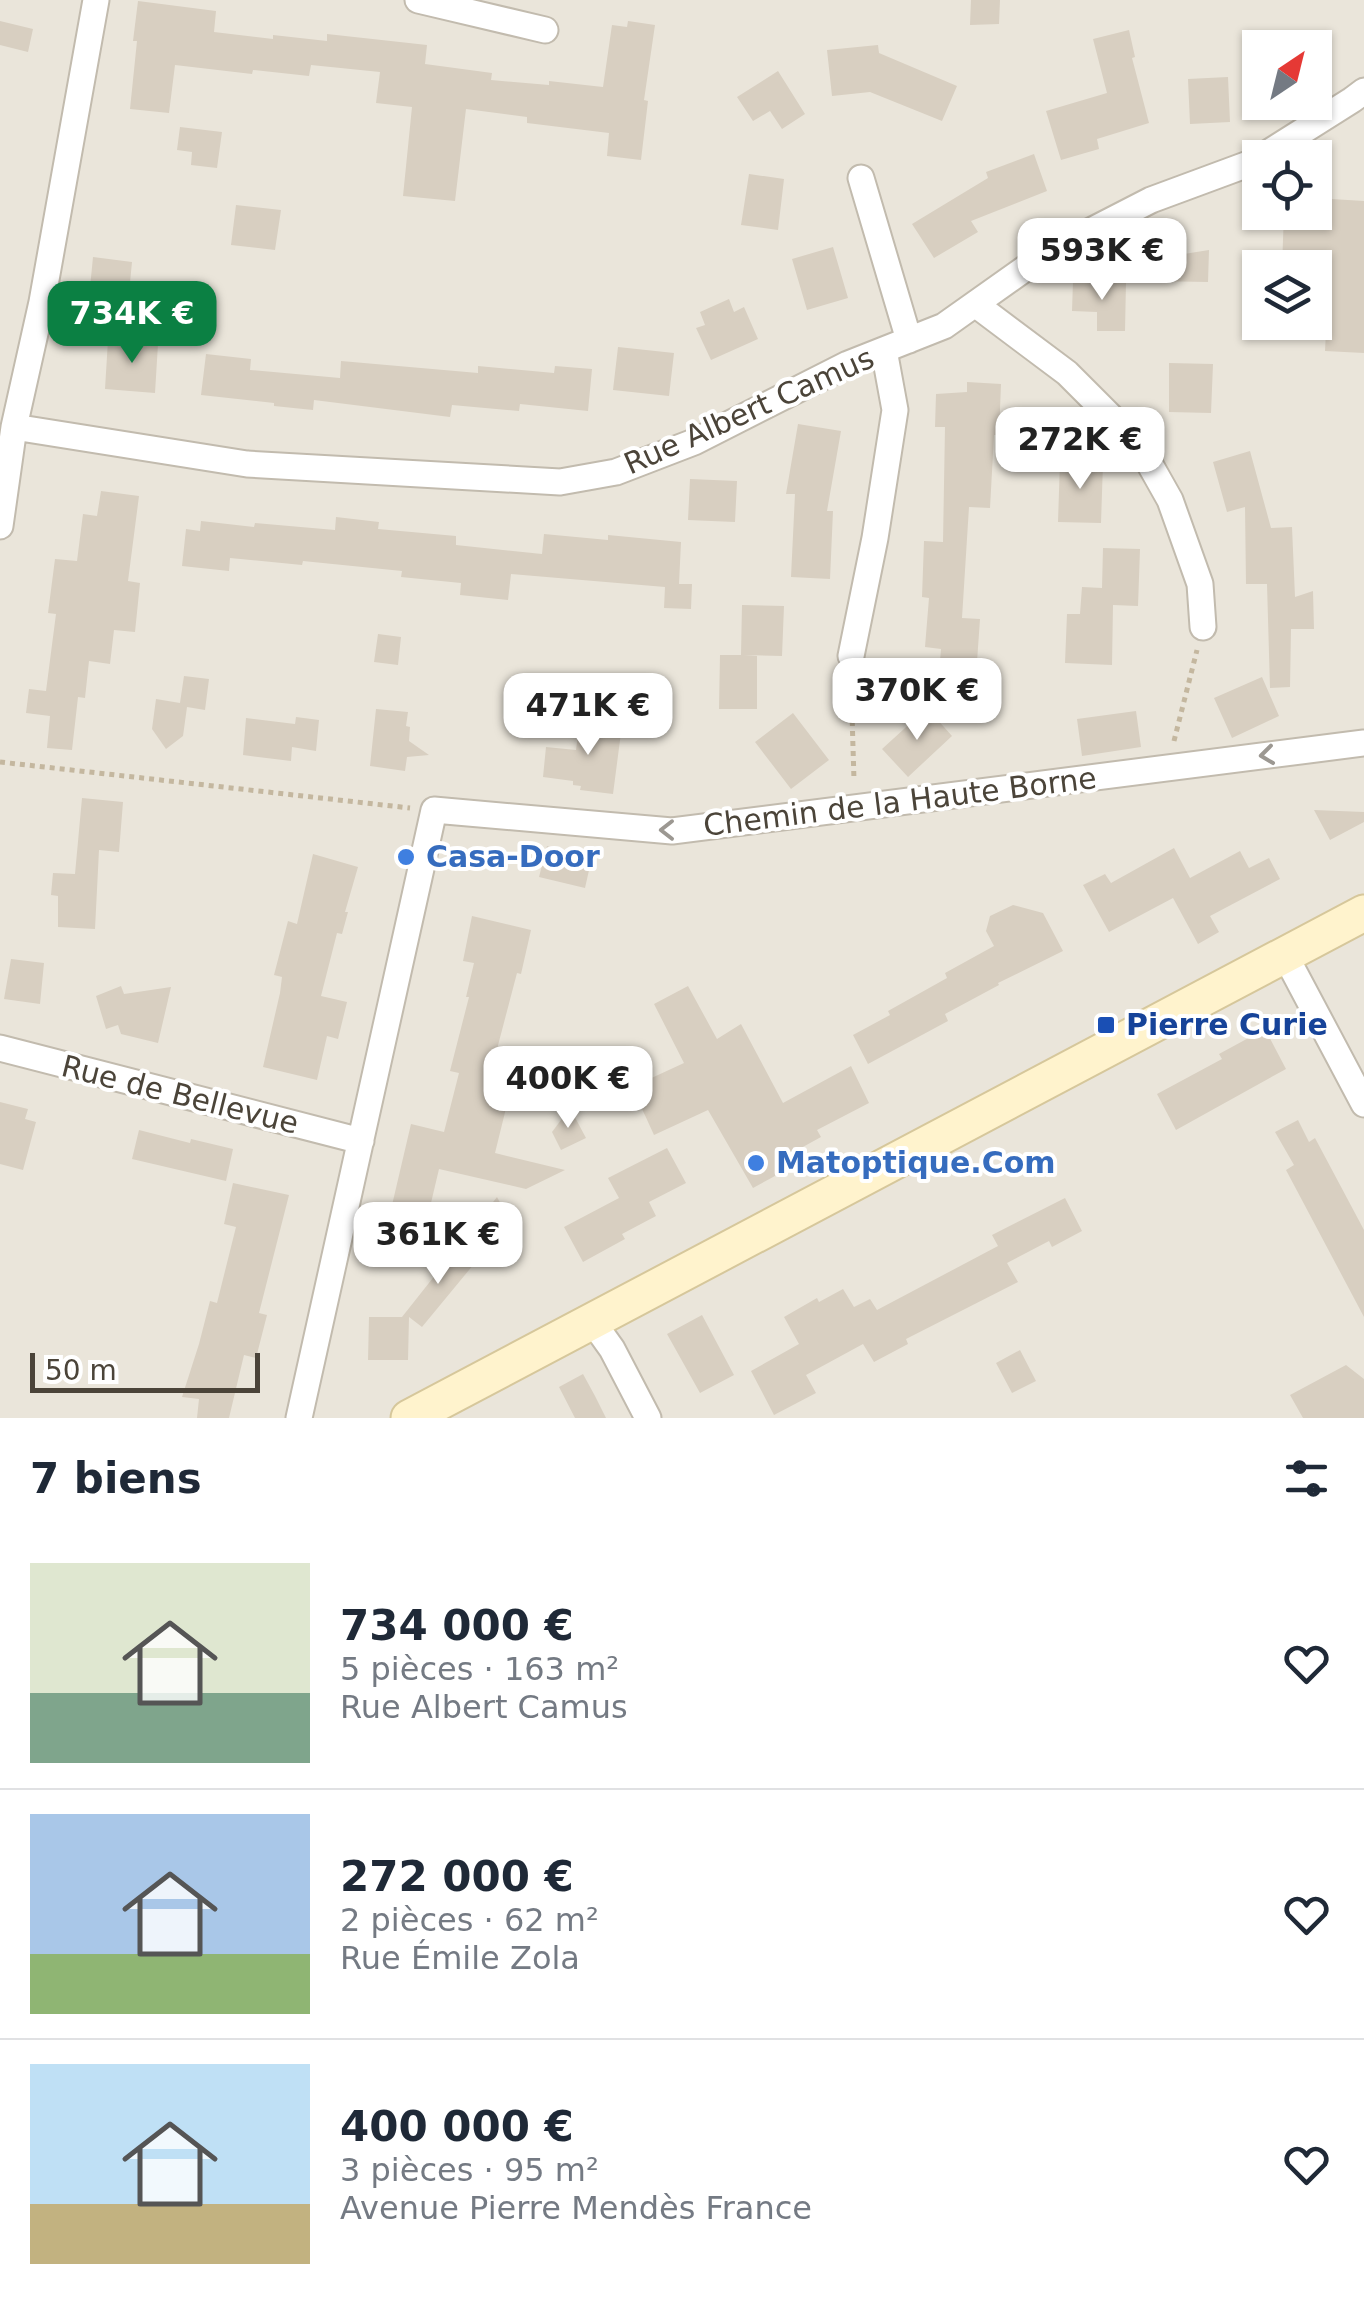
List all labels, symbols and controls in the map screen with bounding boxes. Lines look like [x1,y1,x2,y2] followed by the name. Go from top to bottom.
[1242,30,1332,120] north arrow
[1242,30,1332,340] map controls
[1242,140,1332,230] button: locate
[1021,218,1183,303] pin: 593K €
[1040,231,1165,269] text: 593K €
[1242,250,1332,340] button: layers
[51,281,213,366] pin: 734K €
[70,294,195,332] text: 734K €
[618,340,879,481] street label: Rue Albert Camus
[999,407,1161,492] pin: 272K €
[1018,420,1143,458] text: 272K €
[836,658,998,743] pin: 370K €
[855,671,980,709] text: 370K €
[507,673,669,758] pin: 471K €
[526,686,651,724] text: 471K €
[1259,744,1276,765] one-way arrow
[701,760,1098,843] street label: Chemin de la Haute Borne
[659,819,675,840] one-way arrow
[426,839,600,874] place label: Casa-Door
[395,846,417,868] marker: Casa-Door
[1126,1007,1328,1042] place label: Pierre Curie
[1095,1014,1117,1036] marker: Pierre Curie
[487,1046,649,1131] pin: 400K €
[58,1048,302,1141] street label: Rue de Bellevue
[506,1059,631,1097] text: 400K €
[776,1145,1056,1180] place label: Matoptique.Com
[745,1152,767,1174] marker: Matoptique.Com
[357,1202,519,1287] pin: 361K €
[376,1215,501,1253] text: 361K €
[30,1348,260,1392] scale bar
[45,1354,117,1387] text: 50 m
[1279,1451,1334,1506] icon: filters
[30,1454,202,1503] text: 7 biens
[340,1601,574,1650] text: 734 000 €
[110,1603,230,1723] icon: home
[1279,1636,1334,1691] icon: heart
[340,1650,619,1688] text: 5 pièces · 163 m²
[340,1688,628,1726] text: Rue Albert Camus
[340,1852,574,1901] text: 272 000 €
[110,1854,230,1974] icon: home
[1279,1887,1334,1942] icon: heart
[340,1901,599,1939] text: 2 pièces · 62 m²
[340,1939,580,1977] text: Rue Émile Zola
[340,2102,574,2151] text: 400 000 €
[110,2104,230,2224] icon: home
[1279,2137,1334,2192] icon: heart
[340,2151,599,2189] text: 3 pièces · 95 m²
[340,2189,812,2227] text: Avenue Pierre Mendès France

